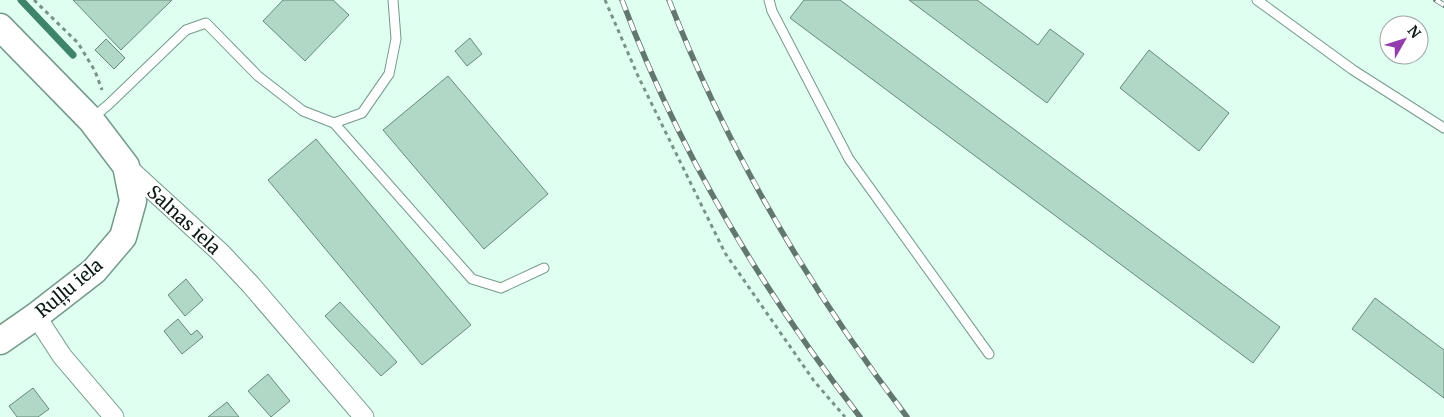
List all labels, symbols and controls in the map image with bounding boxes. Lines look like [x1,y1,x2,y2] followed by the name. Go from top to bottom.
[1379,15,1429,65] north arrow
[1404,22,1425,42] text: N
[143,180,226,259] street label: Salnas iela
[31,253,107,323] street label: Ruļļu iela

